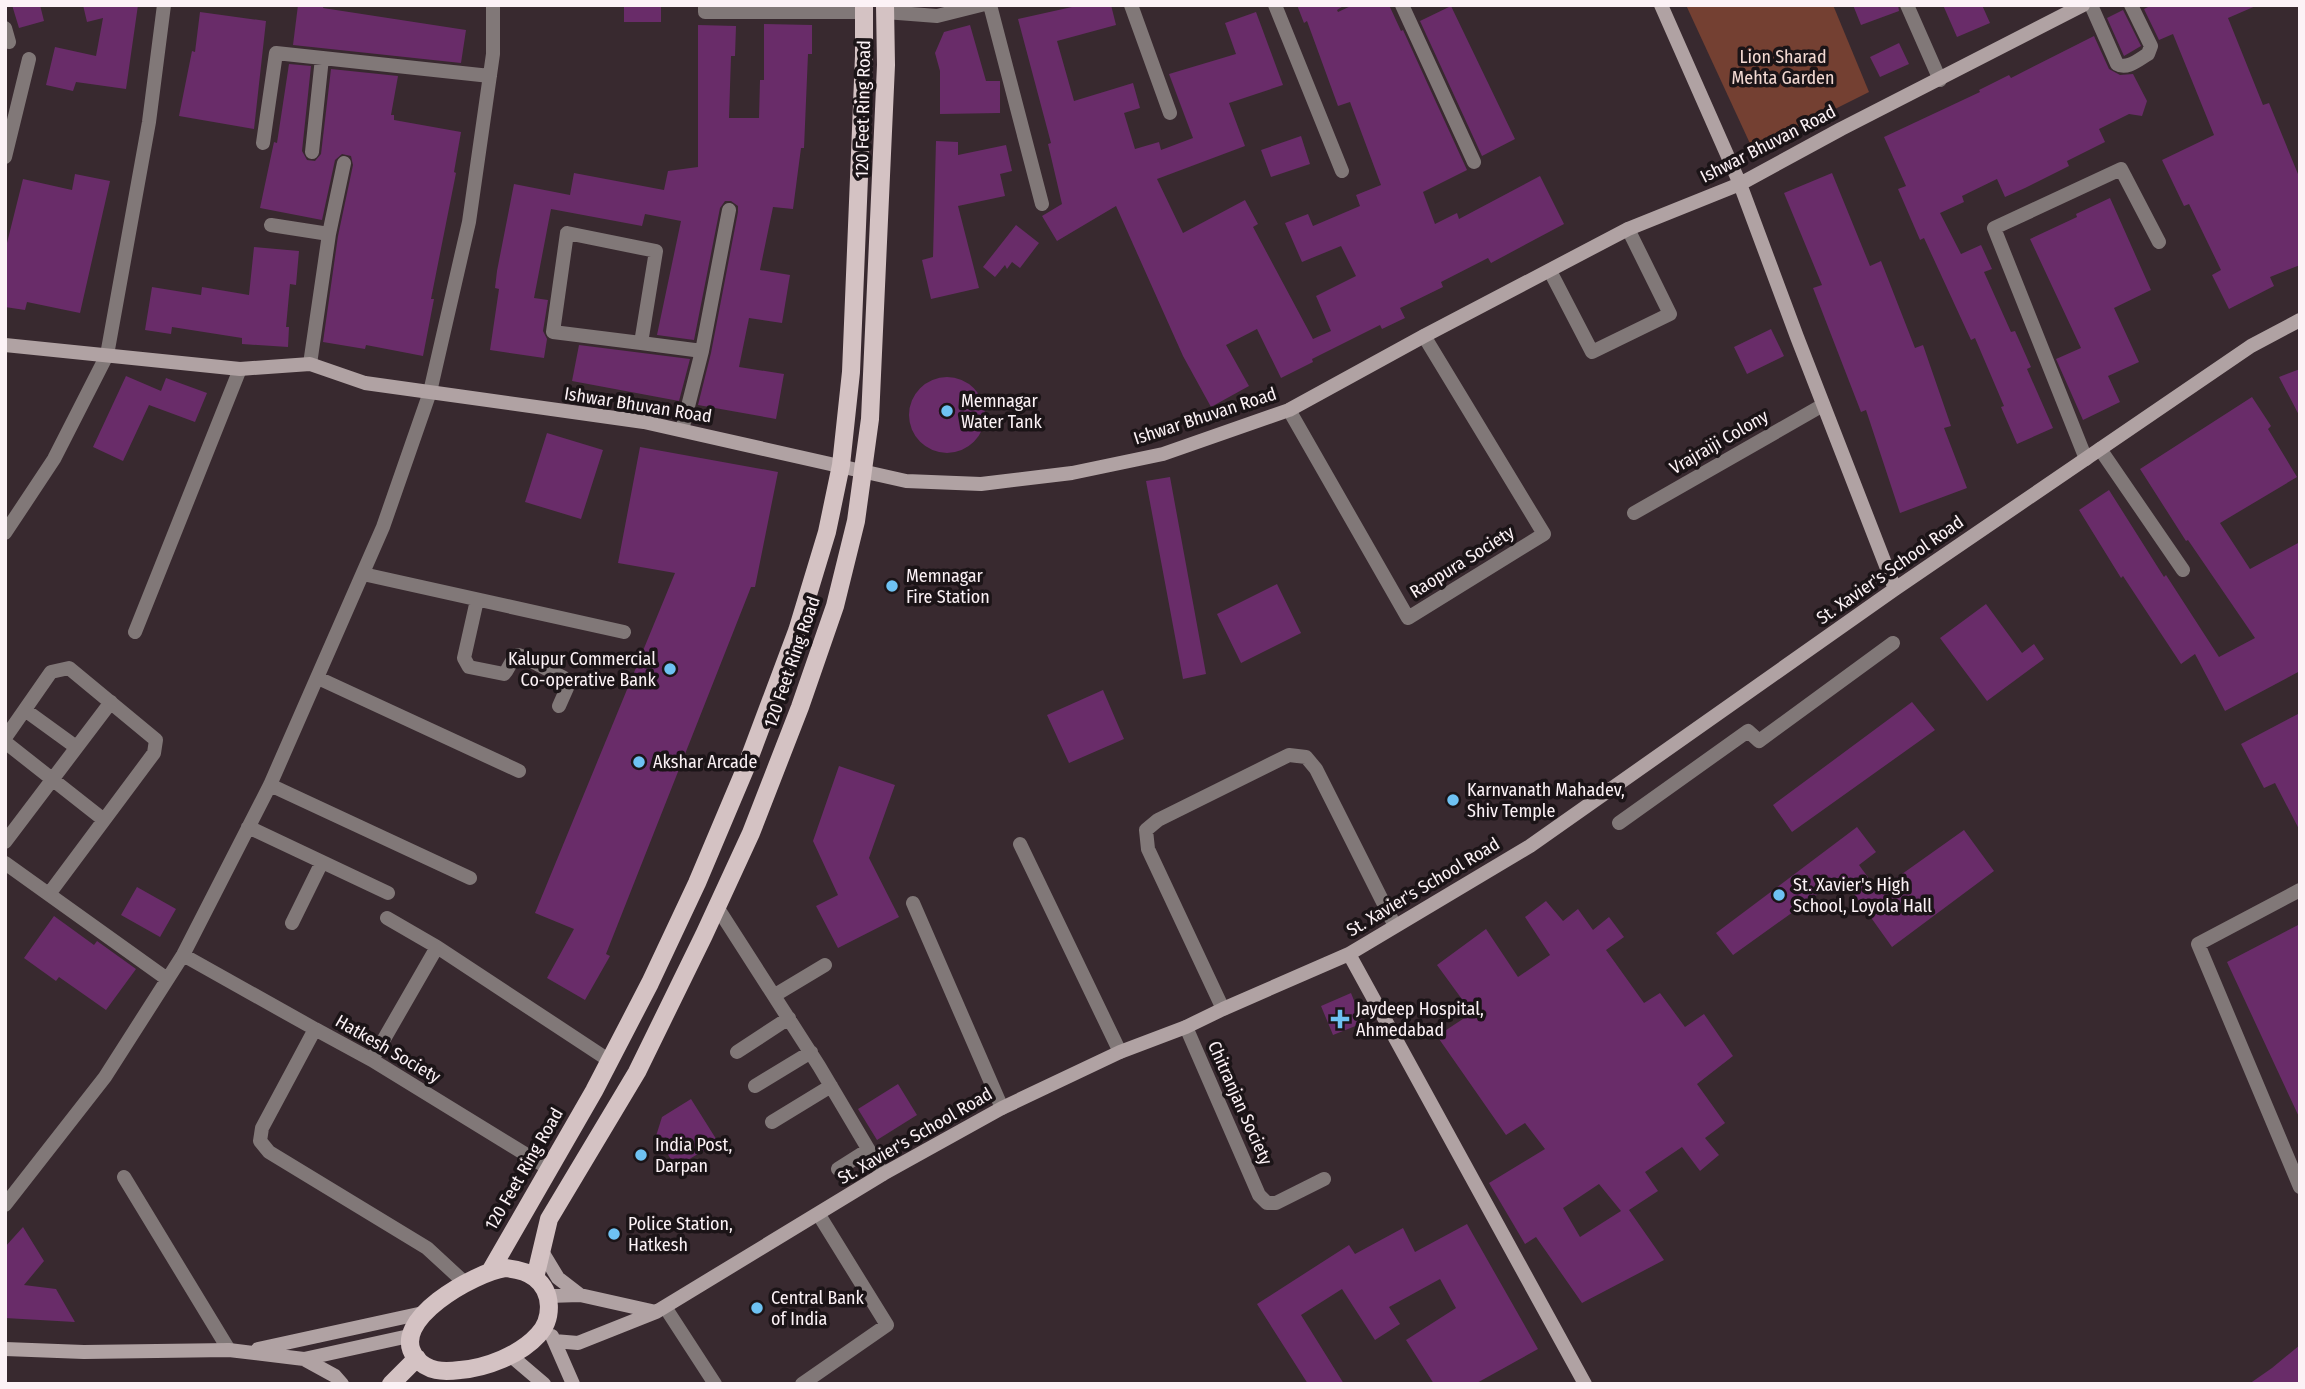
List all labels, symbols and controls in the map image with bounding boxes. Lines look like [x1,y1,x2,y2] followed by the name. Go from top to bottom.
[851,40,875,178] street label: 120 Feet Ring Road
[1732,46,1834,89] park label: Lion Sharad Mehta Garden
[1697,100,1839,188] street label: Ishwar Bhuvan Road
[563,382,713,428] street label: Ishwar Bhuvan Road
[1131,382,1279,450] street label: Ishwar Bhuvan Road
[961,390,1043,433] place label: Memnagar Water Tank
[939,403,955,419] marker: Memnagar Water Tank
[1666,405,1772,479] street label: Vrajraiji Colony
[1812,511,1968,629] street label: St. Xavier's School Road
[1406,521,1518,603] street label: Raopura Society
[906,565,990,608] place label: Memnagar Fire Station
[884,578,900,594] marker: Memnagar Fire Station
[759,593,825,731] street label: 120 Feet Ring Road
[508,648,657,691] place label: Kalupur Commercial Co-operative Bank
[662,661,678,677] marker: Kalupur Commercial Co-operative Bank
[653,751,758,773] place label: Akshar Arcade
[631,754,647,770] marker: Akshar Arcade
[1467,779,1625,822] place label: Karnvanath Mahadev, Shiv Temple
[1445,792,1461,808] marker: Karnvanath Mahadev, Shiv Temple
[1342,833,1504,941] street label: St. Xavier's School Road
[1793,874,1932,917] place label: St. Xavier's High School, Loyola Hall
[1771,887,1787,903] marker: St. Xavier's High School, Loyola Hall
[1356,998,1484,1041] place label: Jaydeep Hospital, Ahmedabad
[1330,1009,1350,1029] marker: Jaydeep Hospital, Ahmedabad
[332,1010,444,1088] street label: Hatkesh Society
[1203,1038,1277,1168] street label: Chitranjan Society
[834,1083,996,1189] street label: St. Xavier's School Road
[480,1104,568,1234] street label: 120 Feet Ring Road
[655,1134,732,1177] place label: India Post, Darpan
[633,1147,649,1163] marker: India Post, Darpan
[628,1213,733,1256] place label: Police Station, Hatkesh
[606,1226,622,1242] marker: Police Station, Hatkesh
[771,1287,865,1330] place label: Central Bank of India
[749,1300,765,1316] marker: Central Bank of India

